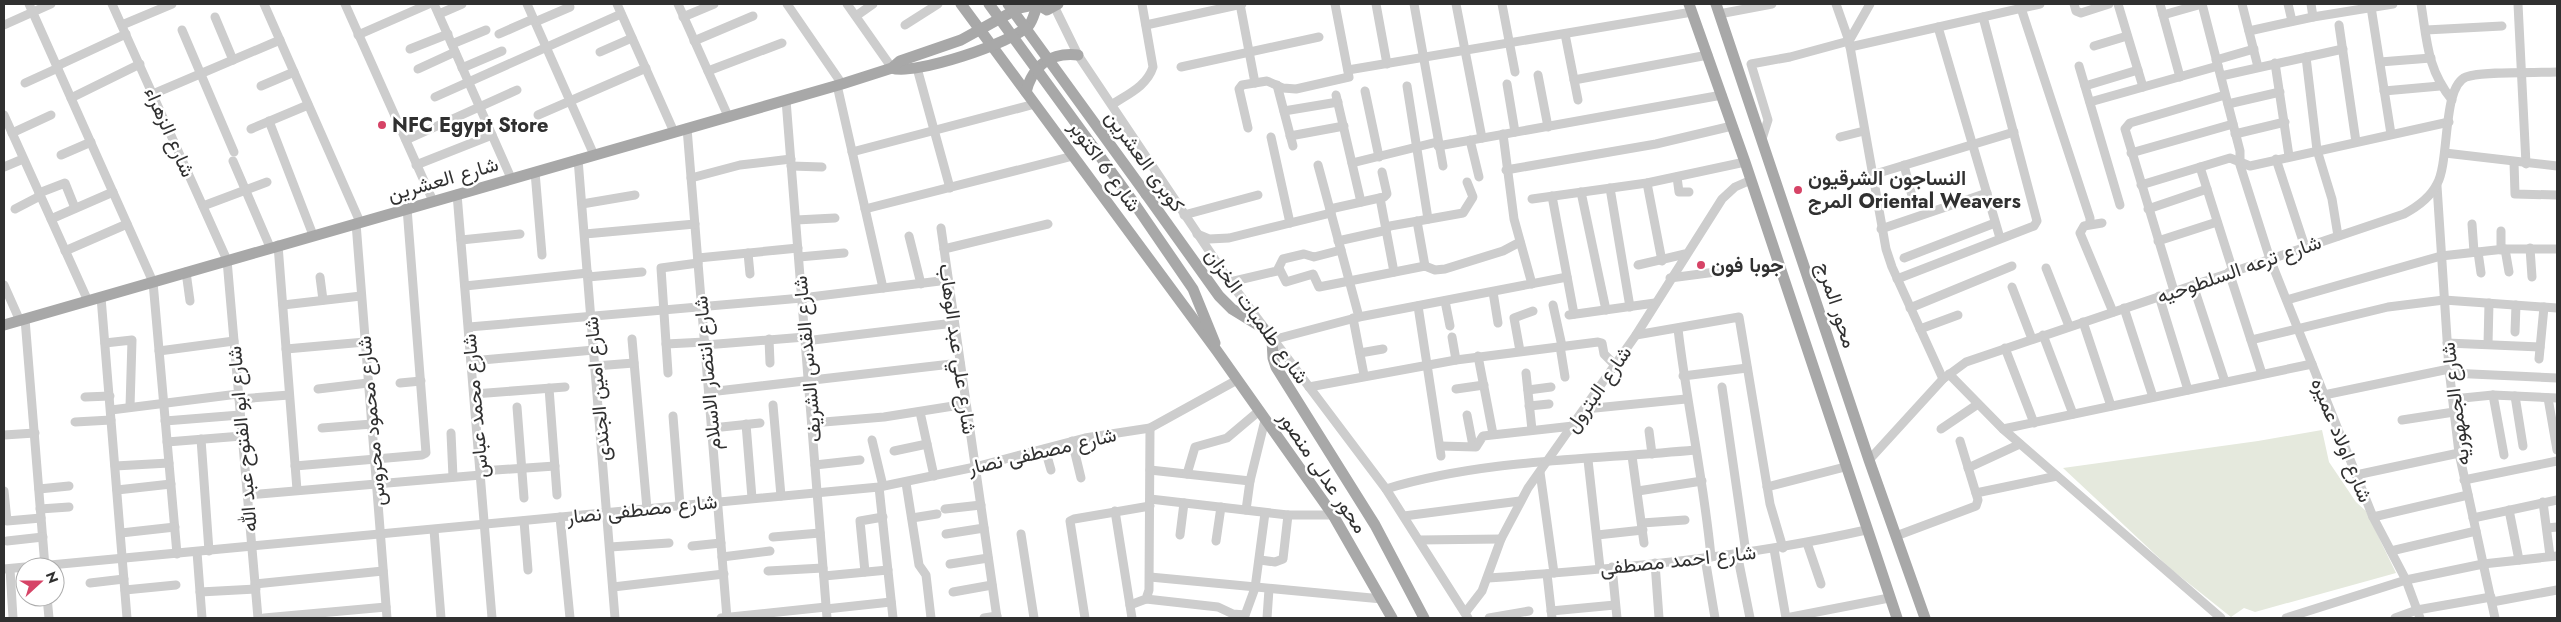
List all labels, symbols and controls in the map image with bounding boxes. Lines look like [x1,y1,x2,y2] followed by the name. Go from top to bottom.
[137,83,202,182] street label: شارع الزهراء
[1098,105,1191,218] street label: كوبرى العشرين
[392,111,548,140] place label: NFC Egypt Store
[1061,114,1148,218] street label: شارع 6 اكتوبر
[376,119,388,131] marker: NFC Egypt Store
[384,150,502,209] street label: شارع العشرين
[1808,164,2021,216] place label: النساجون الشرقيون المرج Oriental Weavers
[1792,184,1804,196] marker: النساجون الشرقيون المرج Oriental Weavers
[2153,228,2325,311] street label: شارع ترعه السلطوحيه
[1197,243,1316,390] street label: شارع طلمبات الخزان
[1711,251,1784,280] place label: جوبا فون
[1809,258,1864,352] street label: محور المرج
[1695,259,1707,271] marker: جوبا فون
[929,262,984,436] street label: شارع علي عبد الوهاب
[786,275,829,443] street label: شارع القدس الشريف
[686,295,729,451] street label: شارع انتصار الاسلام
[577,315,618,463] street label: شارع امين الجندى
[455,333,496,479] street label: شارع محمد عباس
[350,335,393,507] street label: شارع محمود محروس
[1558,340,1639,438] street label: شارع البترول
[2434,341,2477,467] street label: شارع الجمهوريه
[220,345,265,533] street label: شارع ابو الفتوح عبد الله
[2303,374,2380,507] street label: شارع اولاد عميره
[1270,404,1374,539] street label: محور عدلى منصور
[964,420,1119,483] street label: شارع مصطفى نصار
[564,487,719,532] street label: شارع مصطفى نصار
[1599,538,1757,583] street label: شارع احمد مصطفى
[15,557,65,607] north arrow
[41,569,63,586] text: N

